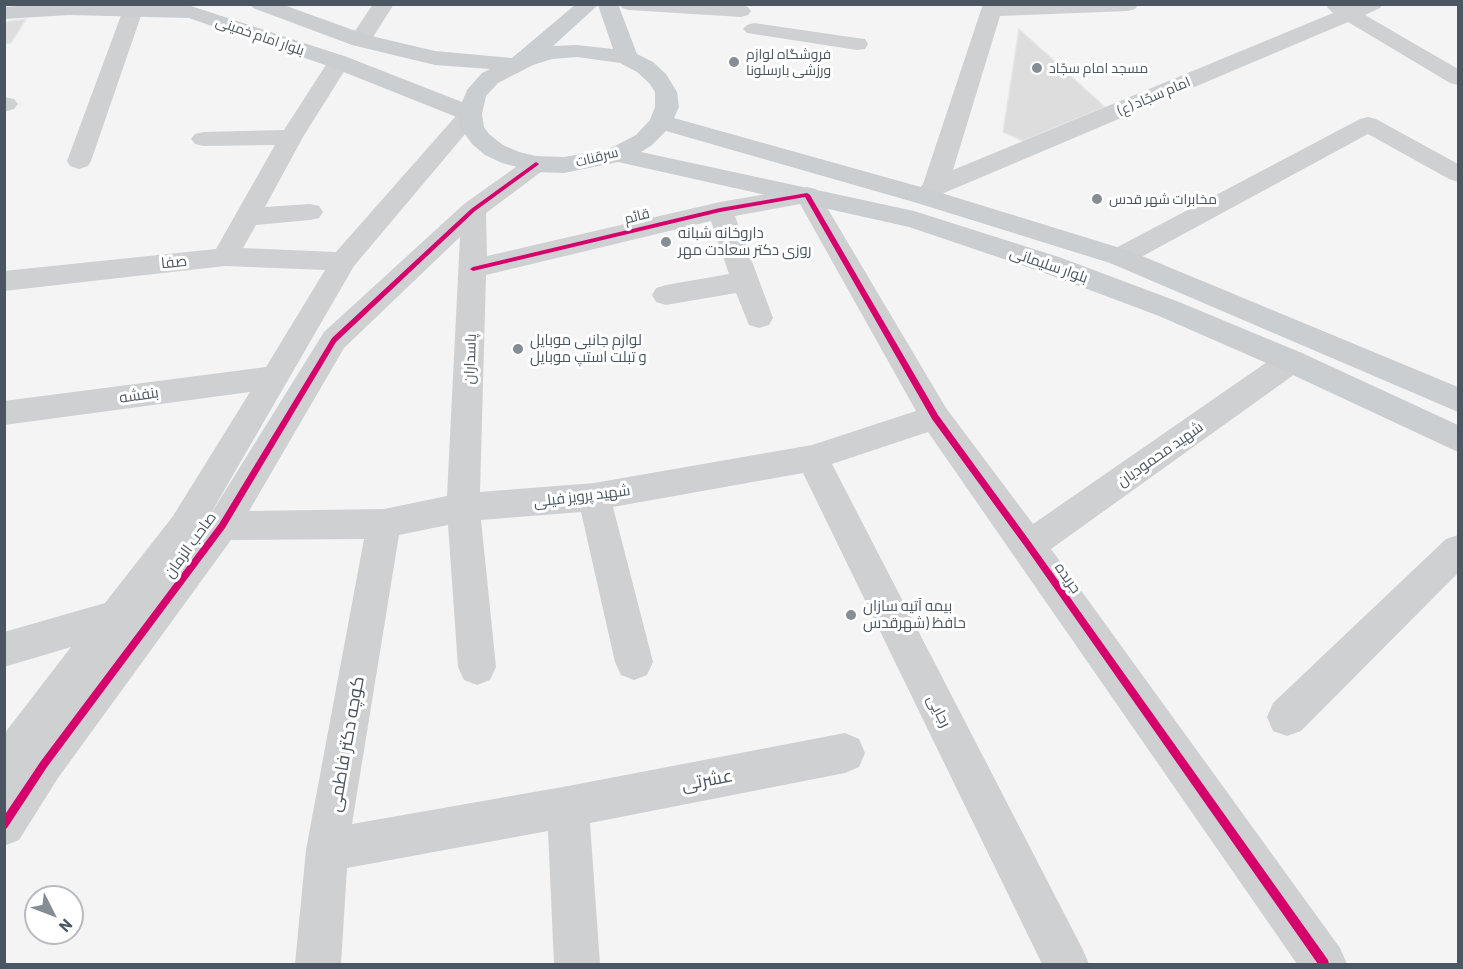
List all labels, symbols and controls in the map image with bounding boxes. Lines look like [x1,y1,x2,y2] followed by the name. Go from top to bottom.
[213,13,307,59] street label: بلوار امام خمینی
[746,46,831,78] place label: فروشگاه لوازم ورزشی بارسلونا
[727,55,741,69] marker: فروشگاه لوازم ورزشی بارسلونا
[1049,60,1148,76] place label: مسجد امام سجّاد
[1030,61,1044,75] marker: مسجد امام سجّاد
[1115,73,1193,119] street label: امام سجّاد (ع)
[574,144,620,170] street label: سرقنات
[1109,191,1217,207] place label: مخابرات شهر قدس
[1090,192,1104,206] marker: مخابرات شهر قدس
[623,205,651,227] street label: قائم
[678,224,812,259] place label: داروخانه شبانه روزی دکتر سعادت مهر
[659,235,673,249] marker: داروخانه شبانه روزی دکتر سعادت مهر
[1008,243,1090,287] street label: بلوار سلیمانی
[160,252,188,272] street label: صفا
[530,331,647,366] place label: لوازم جانبی موبایل و تبلت استپ موبایل
[460,333,480,385] street label: پاسداران
[511,342,525,356] marker: لوازم جانبی موبایل و تبلت استپ موبایل
[118,383,160,407] street label: بنفشه
[1114,418,1206,490] street label: شهید محمودیان
[533,481,631,511] street label: شهید پرویز فیلی
[160,509,220,581] street label: صاحب الزمان
[1051,559,1085,597] street label: جریده
[863,597,966,632] place label: بیمه آتیه سازان حافظ (شهرقدس
[844,608,858,622] marker: بیمه آتیه سازان حافظ (شهرقدس
[323,674,369,814] street label: کوچه دکتر فاطمی
[923,692,955,730] street label: رجایی
[679,764,735,796] street label: عشرتی
[24,885,84,945] north arrow
[56,916,77,936] text: N

